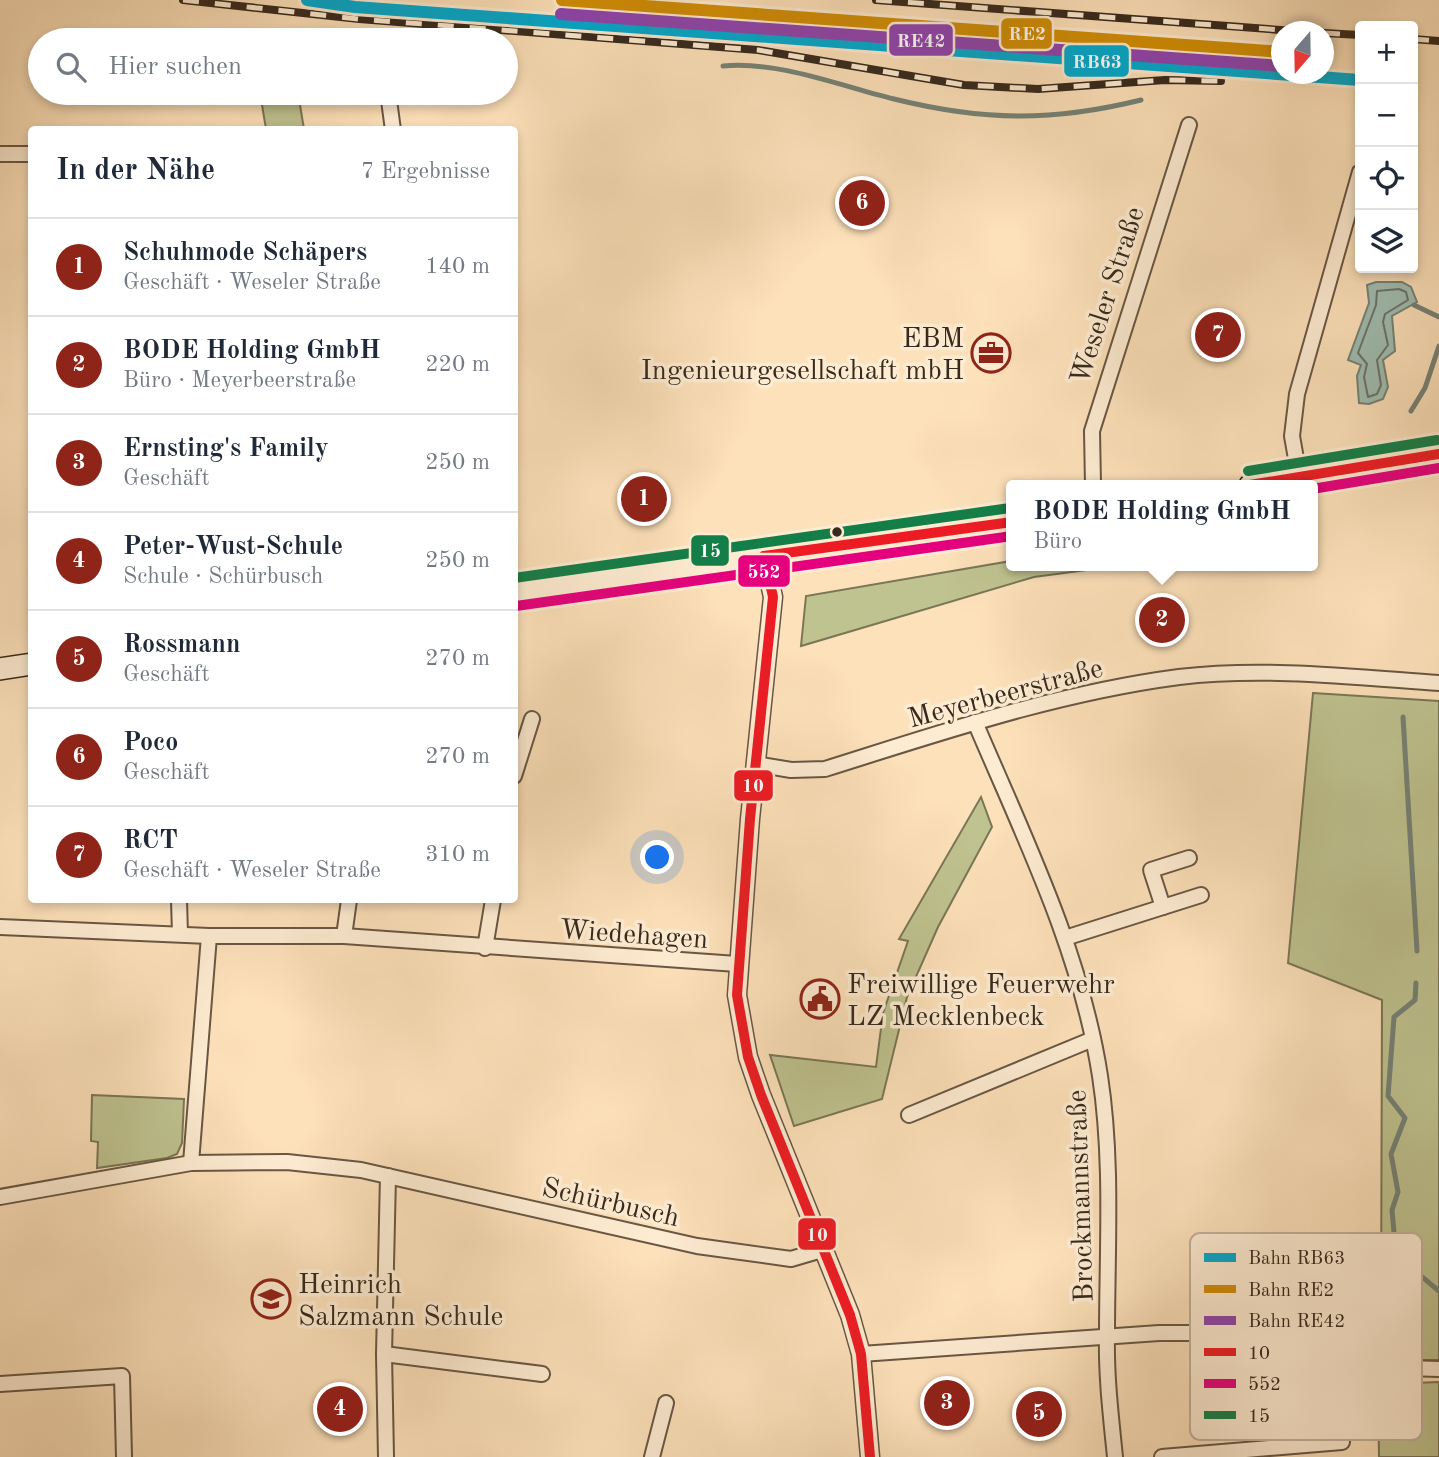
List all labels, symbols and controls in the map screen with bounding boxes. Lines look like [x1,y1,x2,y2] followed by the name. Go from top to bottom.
[1000,17,1053,50] line badge: RE2
[1271,21,1334,84] north arrow
[1355,21,1418,273] map controls
[1355,21,1418,84] button: +
[888,23,954,57] line badge: RE42
[1008,26,1046,45] text: RE2
[28,28,518,105] search box
[896,33,946,52] text: RE42
[1063,44,1130,78] line badge: RB63
[52,48,90,86] icon: search
[108,54,242,80] text: Hier suchen
[1072,54,1122,73] text: RB63
[1355,84,1418,147] button: −
[1355,147,1418,210] button: locate
[56,156,215,186] text: In der Nähe
[361,160,490,183] text: 7 Ergebnisse
[839,177,885,229] pin: 6
[1067,204,1151,388] street label: Weseler Straße
[1355,210,1418,273] button: layers
[123,240,367,266] text: Schuhmode Schäpers
[72,255,86,278] text: 1
[425,255,490,278] text: 140 m
[123,271,381,294] text: Geschäft · Weseler Straße
[1195,309,1241,361] pin: 7
[641,326,964,386] place label: EBM Ingenieurgesellschaft mbH
[970,332,1012,374] office icon: EBM Ingenieurgesellschaft mbH
[123,338,381,364] text: BODE Holding GmbH
[72,353,86,376] text: 2
[425,353,490,376] text: 220 m
[123,369,356,392] text: Büro · Meyerbeerstraße
[123,436,329,462] text: Ernsting's Family
[72,451,86,474] text: 3
[425,451,490,474] text: 250 m
[123,467,210,490] text: Geschäft
[621,473,667,525] pin: 1
[1006,480,1318,571] popup
[1033,499,1291,525] text: BODE Holding GmbH
[830,525,844,539] unlabelled marker
[1033,530,1082,553] text: Büro
[123,534,343,560] text: Peter-Wust-Schule
[690,534,730,567] line badge: 15
[699,543,721,562] text: 15
[72,549,86,572] text: 4
[425,549,490,572] text: 250 m
[737,554,791,588] line badge: 552
[747,564,781,583] text: 552
[123,565,323,588] text: Schule · Schürbusch
[1139,594,1185,646] pin: 2
[123,632,240,658] text: Rossmann
[72,647,86,670] text: 5
[425,647,490,670] text: 270 m
[905,655,1106,734] street label: Meyerbeerstraße
[123,663,210,686] text: Geschäft
[123,730,178,756] text: Poco
[72,745,86,768] text: 6
[425,745,490,768] text: 270 m
[123,761,210,784] text: Geschäft
[733,769,774,802] line badge: 10
[742,778,764,797] text: 10
[123,828,178,854] text: RCT
[640,840,674,874] your location
[72,843,86,866] text: 7
[425,843,490,866] text: 310 m
[123,859,381,882] text: Geschäft · Weseler Straße
[559,917,709,955] street label: Wiedehagen
[847,972,1115,1032] place label: Freiwillige Feuerwehr LZ Mecklenbeck
[799,978,841,1020] public building icon: Freiwillige Feuerwehr LZ Mecklenbeck
[1064,1089,1100,1303] street label: Brockmannstraße
[539,1175,682,1233] street label: Schürbusch
[797,1217,837,1251] line badge: 10
[806,1227,828,1246] text: 10
[1190,1233,1422,1440] legend
[1248,1250,1345,1269] text: Bahn RB63
[298,1272,503,1332] place label: Heinrich Salzmann Schule
[250,1278,292,1320] school or university icon: Heinrich Salzmann Schule
[1248,1282,1334,1301] text: Bahn RE2
[1248,1313,1345,1332] text: Bahn RE42
[1248,1345,1270,1364] text: 10
[1248,1376,1281,1395] text: 552
[924,1377,970,1429] pin: 3
[317,1383,363,1435] pin: 4
[1016,1388,1062,1440] pin: 5
[1248,1408,1270,1427] text: 15

